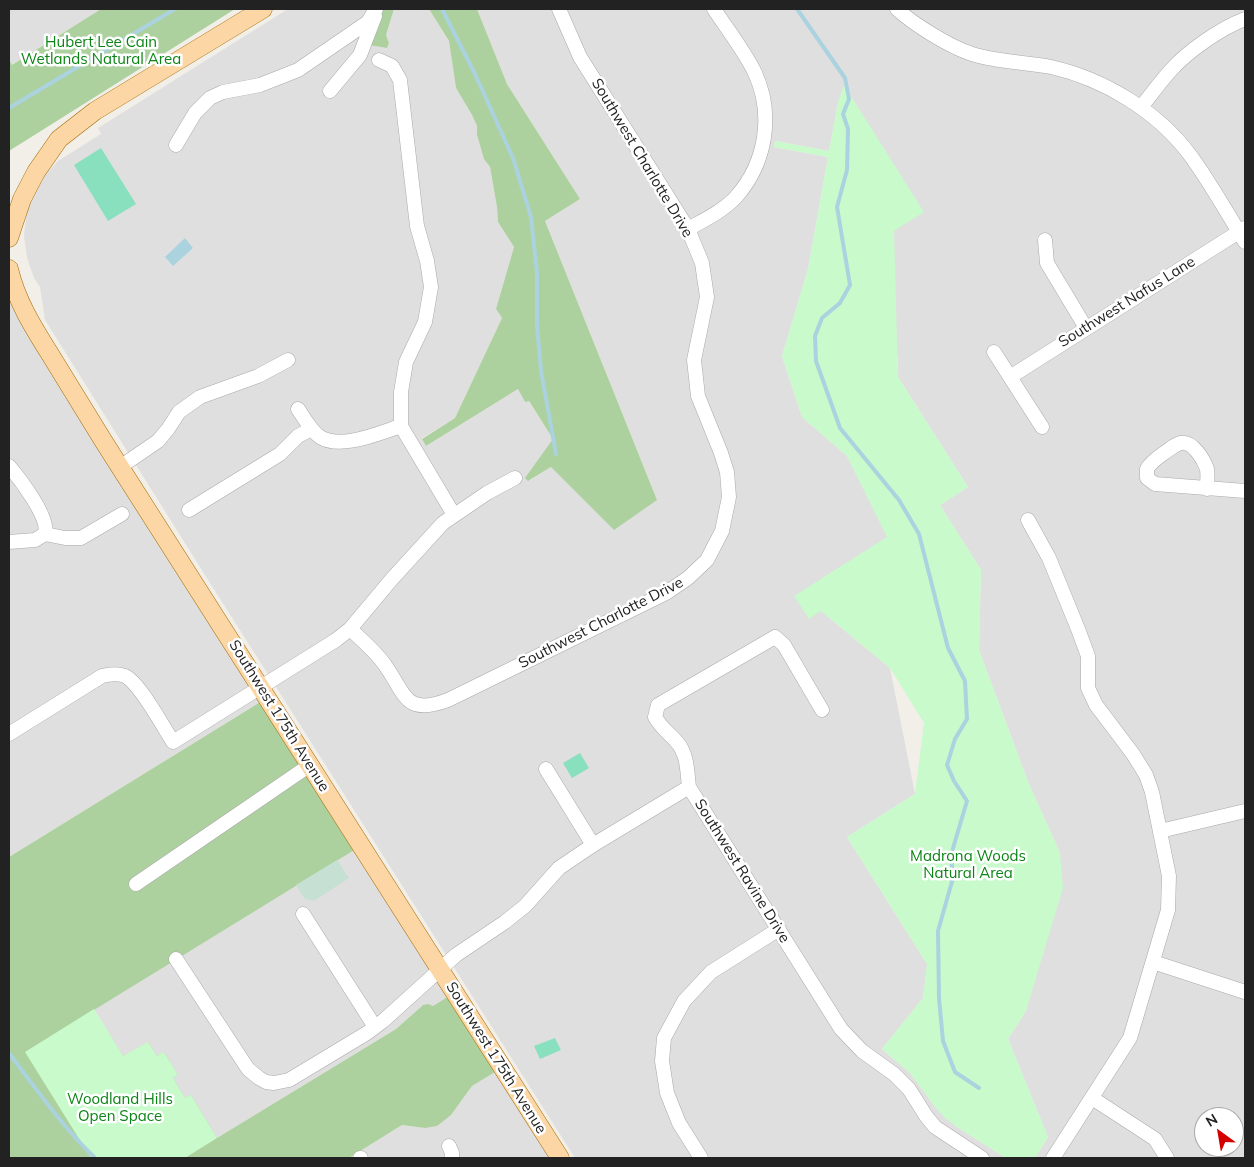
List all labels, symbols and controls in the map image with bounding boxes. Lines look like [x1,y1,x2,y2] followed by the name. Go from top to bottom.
[21,33,181,68] park label: Hubert Lee Cain Wetlands Natural Area
[587,75,697,241] street label: Southwest Charlotte Drive
[1055,253,1199,351] street label: Southwest Nafus Lane
[516,574,686,672] street label: Southwest Charlotte Drive
[225,637,333,795] street label: Southwest 175th Avenue
[690,796,794,946] street label: Southwest Ravine Drive
[910,847,1026,882] park label: Madrona Woods Natural Area
[442,979,550,1137] street label: Southwest 175th Avenue
[67,1090,173,1125] park label: Woodland Hills Open Space
[1194,1107,1244,1157] north arrow
[1202,1110,1221,1131] text: N

